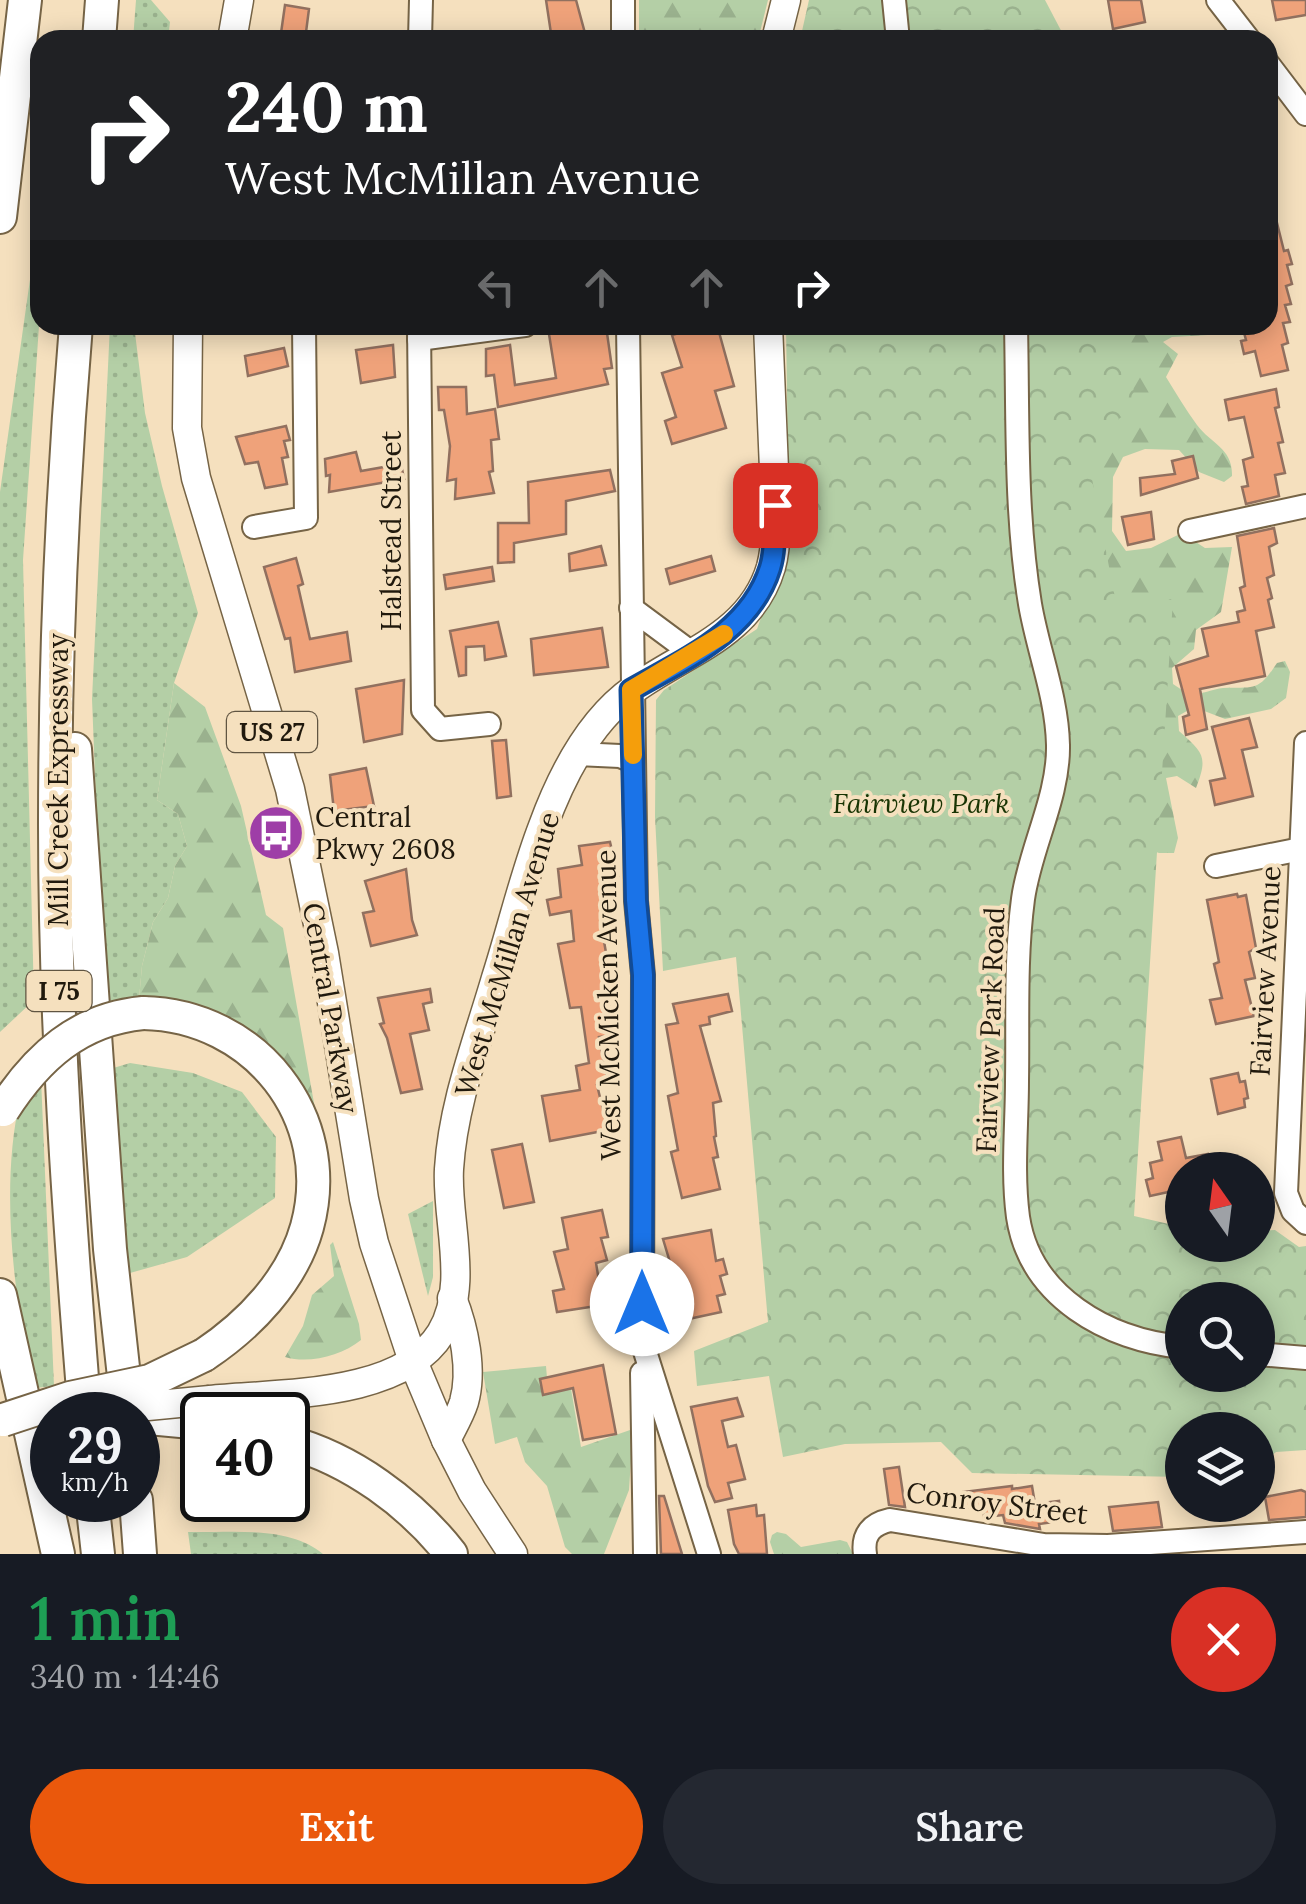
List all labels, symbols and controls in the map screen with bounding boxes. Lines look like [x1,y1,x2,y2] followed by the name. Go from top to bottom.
[225,62,428,151] text: 240 m
[60,70,190,200] icon: right
[225,149,700,206] text: West McMillan Avenue
[469,260,524,315] icon: left
[574,260,629,315] icon: ahead
[679,260,734,315] icon: ahead
[784,260,839,315] icon: right
[373,431,409,631] street label: Halstead Street
[733,463,818,548] pin
[748,478,803,533] icon: arrive
[40,633,76,927] street label: Mill Creek Expressway
[227,712,317,752] road number: US 27
[833,785,1009,821] park label: Fairview Park
[315,799,456,867] place label: Central Pkwy 2608
[246,803,306,863] bus stop icon: Central Pkwy 2608
[447,807,567,1101] street label: West McMillan Avenue
[587,849,629,1161] street label: West McMicken Avenue
[1242,865,1288,1077] street label: Fairview Avenue
[295,900,367,1116] street label: Central Parkway
[968,906,1012,1154] street label: Fairview Park Road
[27,971,92,1011] road number: I 75
[1165,1152,1275,1262] north arrow
[1165,1152,1275,1522] map controls
[590,1252,694,1356] position arrow
[1165,1282,1275,1392] button: search
[180,1392,310,1522] speed limit sign: 40
[1165,1412,1275,1522] button: layers
[67,1413,123,1477] text: 29
[61,1466,129,1498] text: km/h
[904,1474,1090,1532] street label: Conroy Street
[30,1580,180,1656] text: 1 min
[1171,1587,1276,1692] button: close
[30,1656,220,1697] text: 340 m · 14:46
[30,1769,643,1884] button: Exit
[663,1769,1276,1884] button: Share

